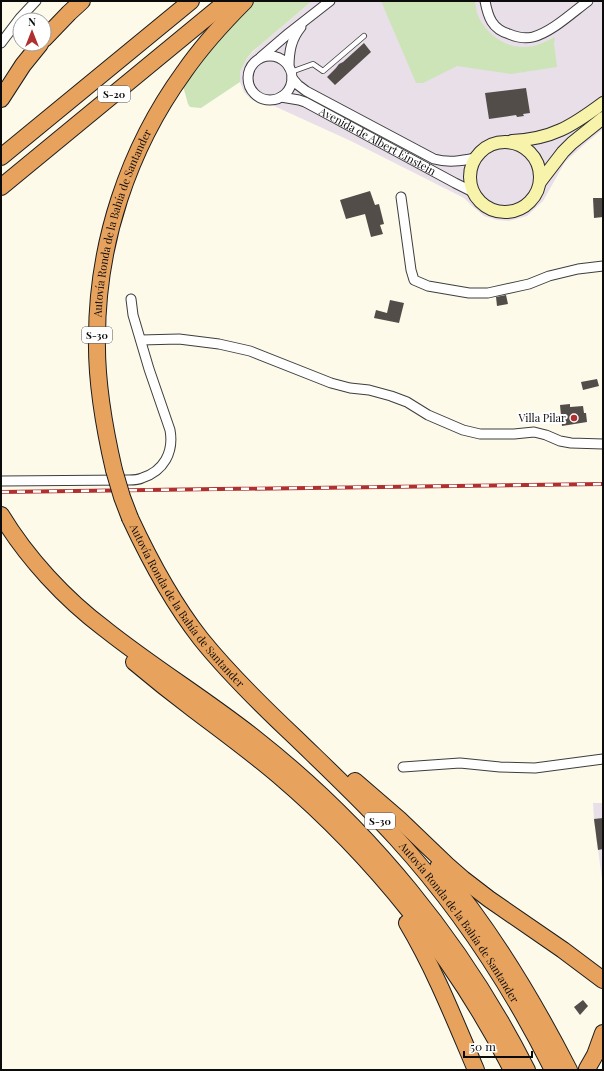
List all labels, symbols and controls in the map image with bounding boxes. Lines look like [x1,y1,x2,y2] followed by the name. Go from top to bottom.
[12,12,52,52] north arrow
[28,14,36,29] text: N
[98,86,130,102] road number: S-20
[316,103,439,179] street label: Avenida de Albert Einstein
[89,126,155,318] street label: Autovía Ronda de la Bahía de Santander
[82,327,112,343] road number: S-30
[518,410,566,425] place label: Villa Pilar
[569,413,579,423] marker: Villa Pilar
[126,520,248,690] street label: Autovía Ronda de la Bahía de Santander
[365,813,395,829] road number: S-30
[395,838,523,1005] street label: Autovía Ronda de la Bahía de Santander
[464,1033,532,1059] scale bar
[470,1038,496,1054] text: 50 m

